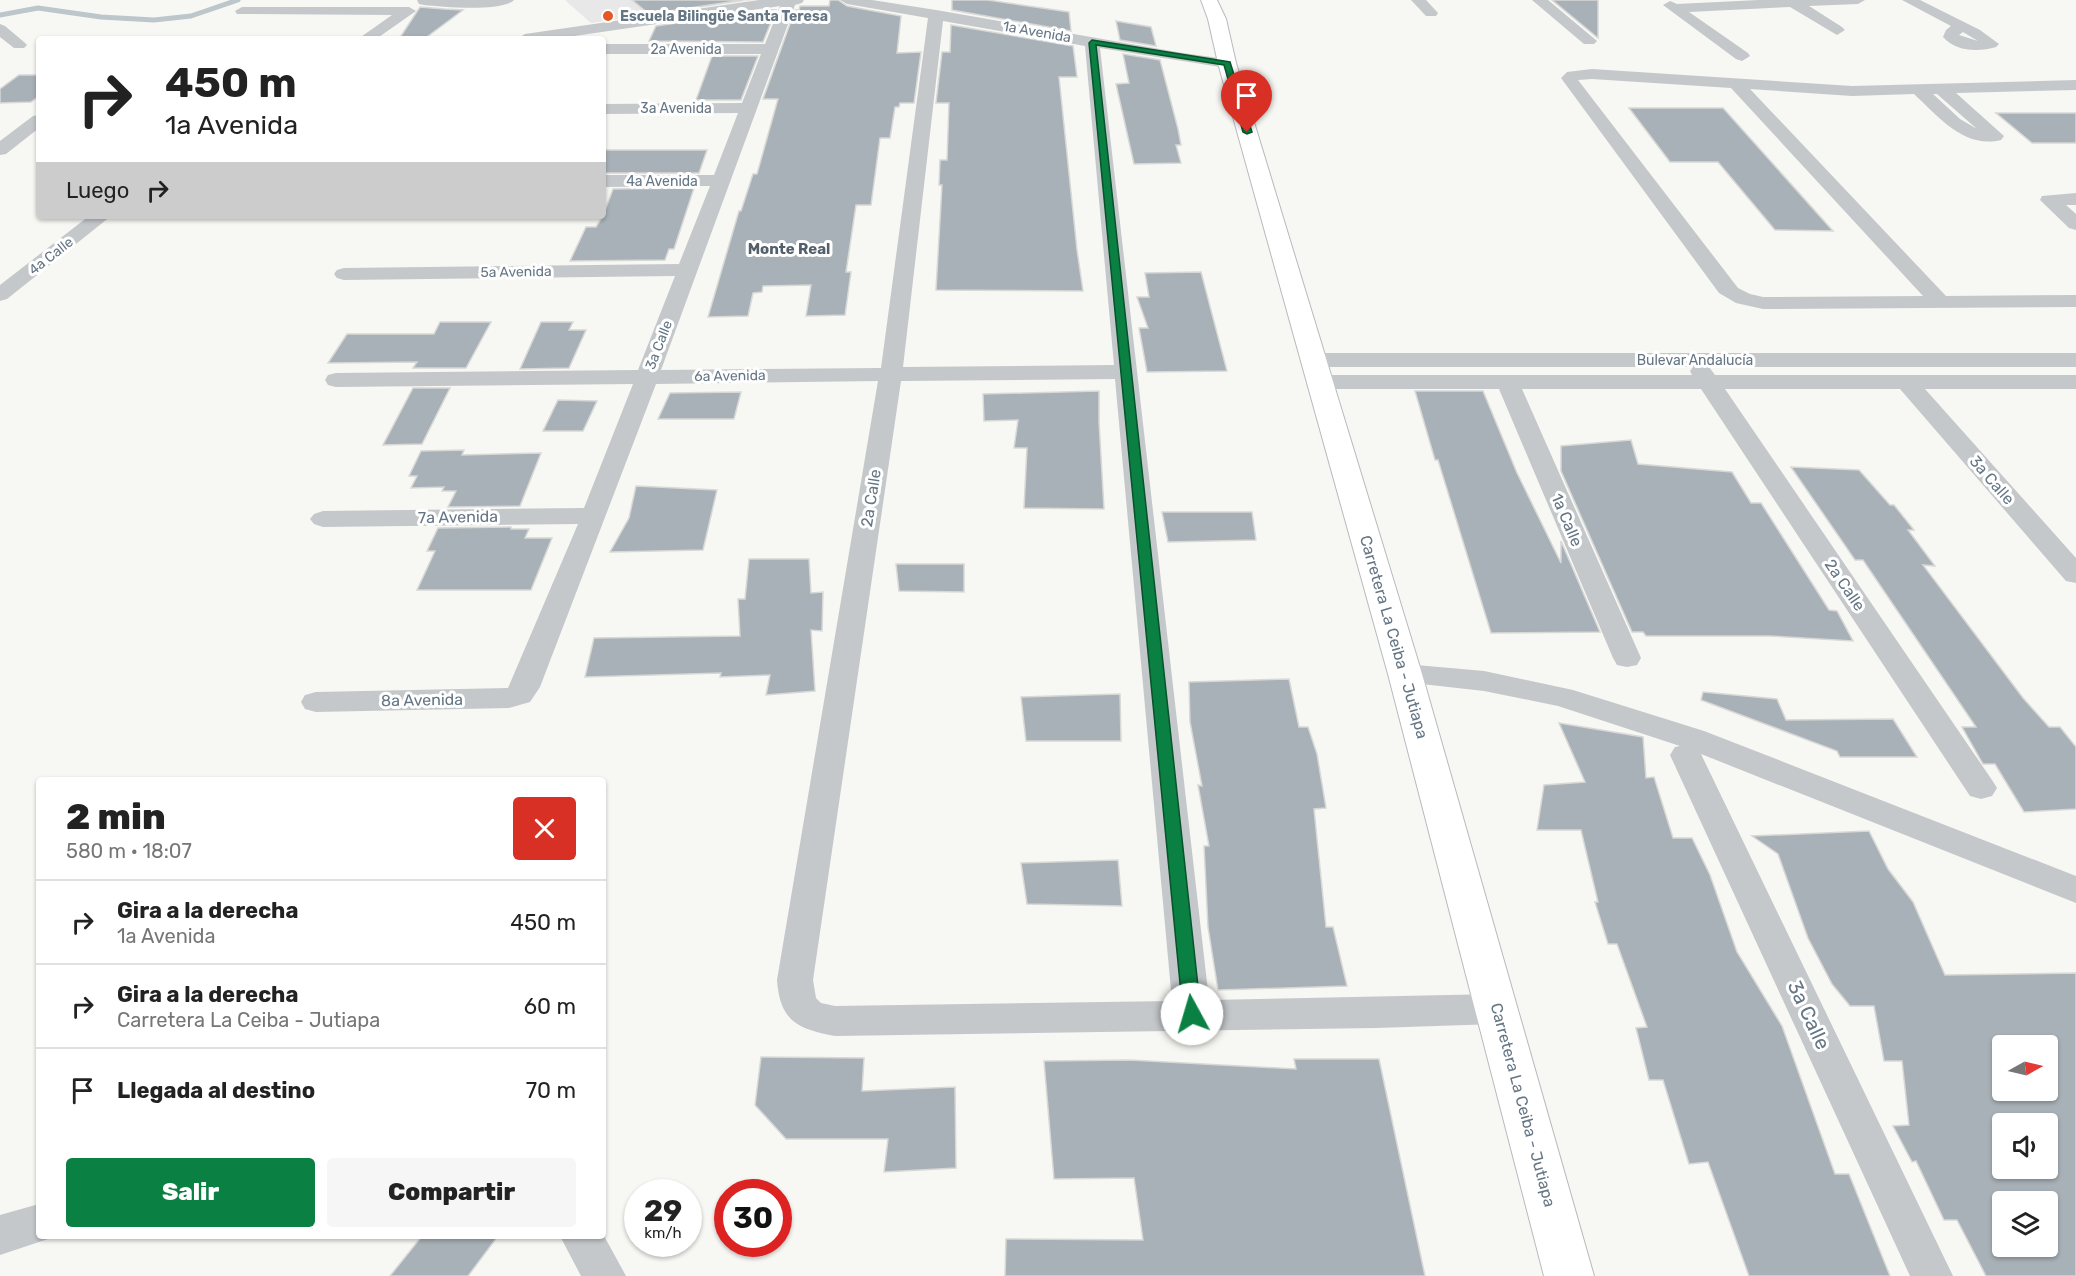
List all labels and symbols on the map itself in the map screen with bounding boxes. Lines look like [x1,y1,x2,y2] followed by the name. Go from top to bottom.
[620,8,828,25] place label: Escuela Bilingüe Santa Teresa
[601,9,615,23] marker: Escuela Bilingüe Santa Teresa
[1002,18,1072,46] street label: 1a Avenida
[650,41,722,58] street label: 2a Avenida
[1221,70,1272,132] pin
[640,100,712,117] street label: 3a Avenida
[626,173,698,190] street label: 4a Avenida
[25,233,77,279] street label: 4a Calle
[748,240,830,258] district label: Monte Real
[480,263,552,281] street label: 5a Avenida
[642,318,676,372] street label: 3a Calle
[1637,352,1753,369] street label: Bulevar Andalucía
[694,367,766,385] street label: 6a Avenida
[1966,452,2018,508] street label: 3a Calle
[857,468,885,528] street label: 2a Calle
[1547,491,1587,549] street label: 1a Calle
[418,507,498,527] street label: 7a Avenida
[1356,533,1432,741] street label: Carretera La Ceiba - Jutiapa
[1821,555,1869,615] street label: 2a Calle
[381,690,463,710] street label: 8a Avenida
[1783,977,1835,1053] street label: 3a Calle
[1160,982,1224,1046] position arrow
[1487,1001,1559,1209] street label: Carretera La Ceiba - Jutiapa
[1992,1035,2058,1101] north arrow
[714,1179,792,1257] speed limit sign: 30

